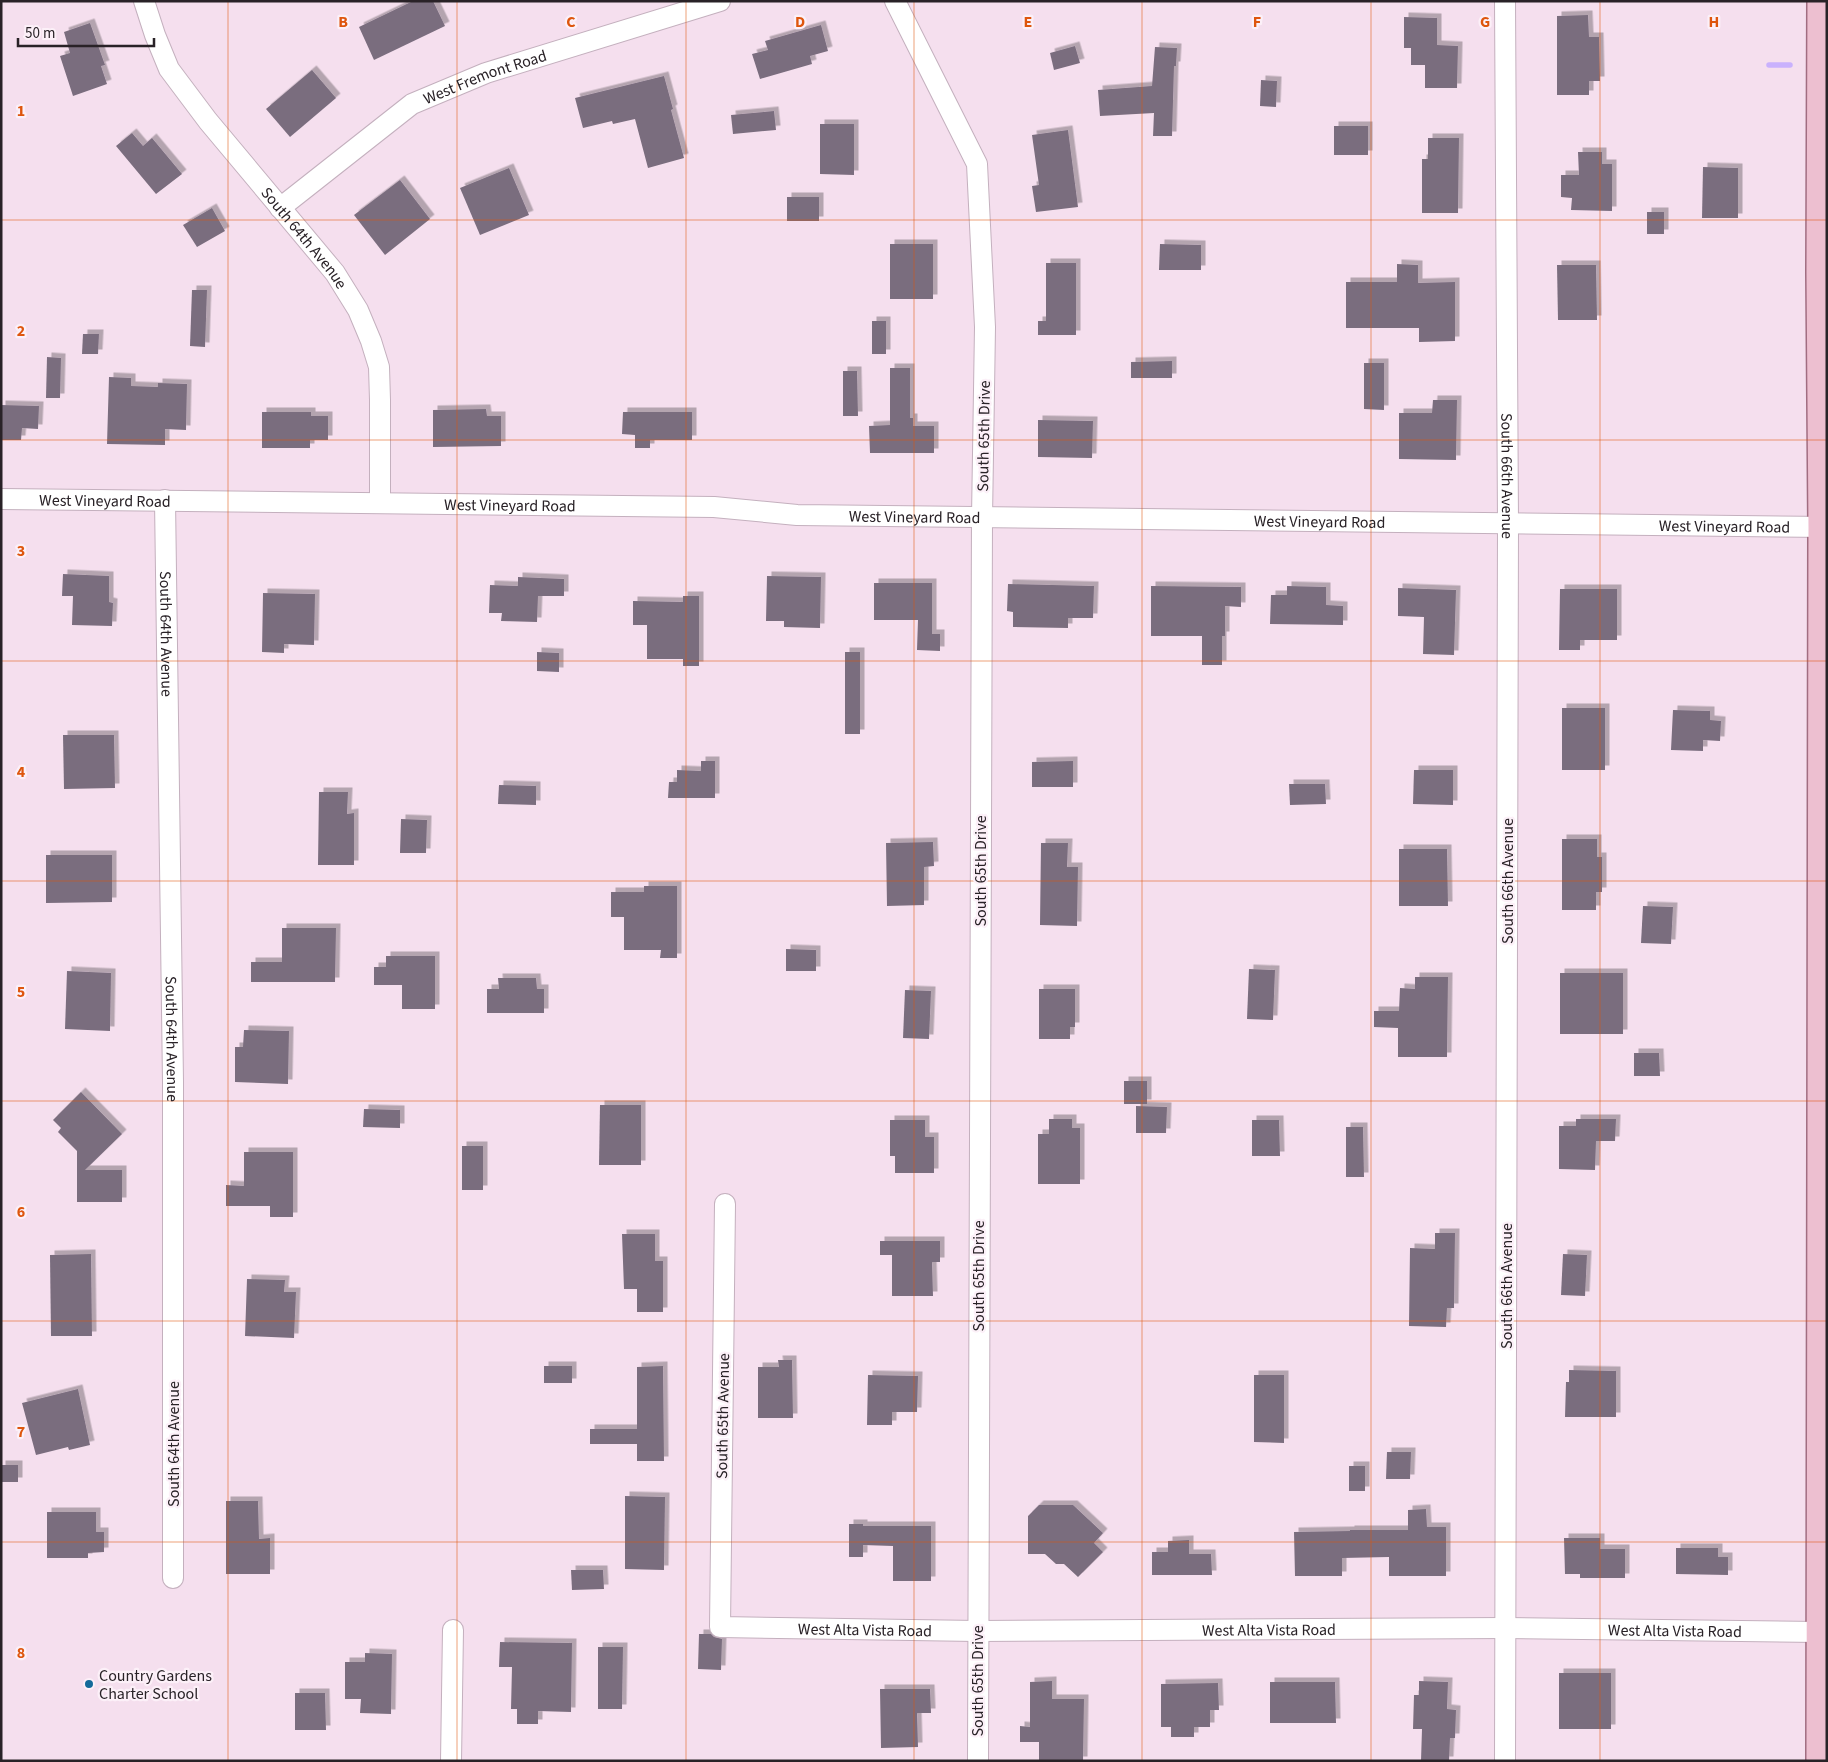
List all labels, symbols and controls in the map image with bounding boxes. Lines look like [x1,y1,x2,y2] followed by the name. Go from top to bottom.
[338,11,348,33] text: B
[566,11,576,33] text: C
[795,11,805,33] text: D
[1024,11,1032,33] text: E
[1253,11,1261,33] text: F
[1480,11,1490,33] text: G
[1709,11,1719,33] text: H
[18,15,154,47] scale bar
[25,23,55,44] text: 50 m
[420,45,550,110] street label: West Fremont Road
[17,100,25,122] text: 1
[256,183,352,293] street label: South 64th Avenue
[17,320,25,342] text: 2
[972,380,996,492] street label: South 65th Drive
[1495,413,1518,539] street label: South 66th Avenue
[39,489,171,513] street label: West Vineyard Road
[444,494,576,517] street label: West Vineyard Road
[849,506,980,529] street label: West Vineyard Road
[1254,510,1385,534] street label: West Vineyard Road
[1659,515,1790,539] street label: West Vineyard Road
[17,540,25,562] text: 3
[154,571,178,697] street label: South 64th Avenue
[17,761,26,783] text: 4
[970,815,992,927] street label: South 65th Drive
[1497,818,1519,944] street label: South 66th Avenue
[160,976,183,1102] street label: South 64th Avenue
[17,981,25,1003] text: 5
[17,1201,25,1223] text: 6
[968,1220,990,1332] street label: South 65th Drive
[1496,1223,1518,1349] street label: South 66th Avenue
[711,1353,735,1479] street label: South 65th Avenue
[163,1381,185,1507] street label: South 64th Avenue
[17,1421,25,1443] text: 7
[798,1618,932,1642] street label: West Alta Vista Road
[1202,1619,1336,1642] street label: West Alta Vista Road
[1608,1619,1742,1643] street label: West Alta Vista Road
[967,1625,989,1737] street label: South 65th Drive
[17,1642,25,1664] text: 8
[99,1665,212,1705] place label: Country Gardens Charter School
[83,1678,95,1690] marker: Country Gardens Charter School

